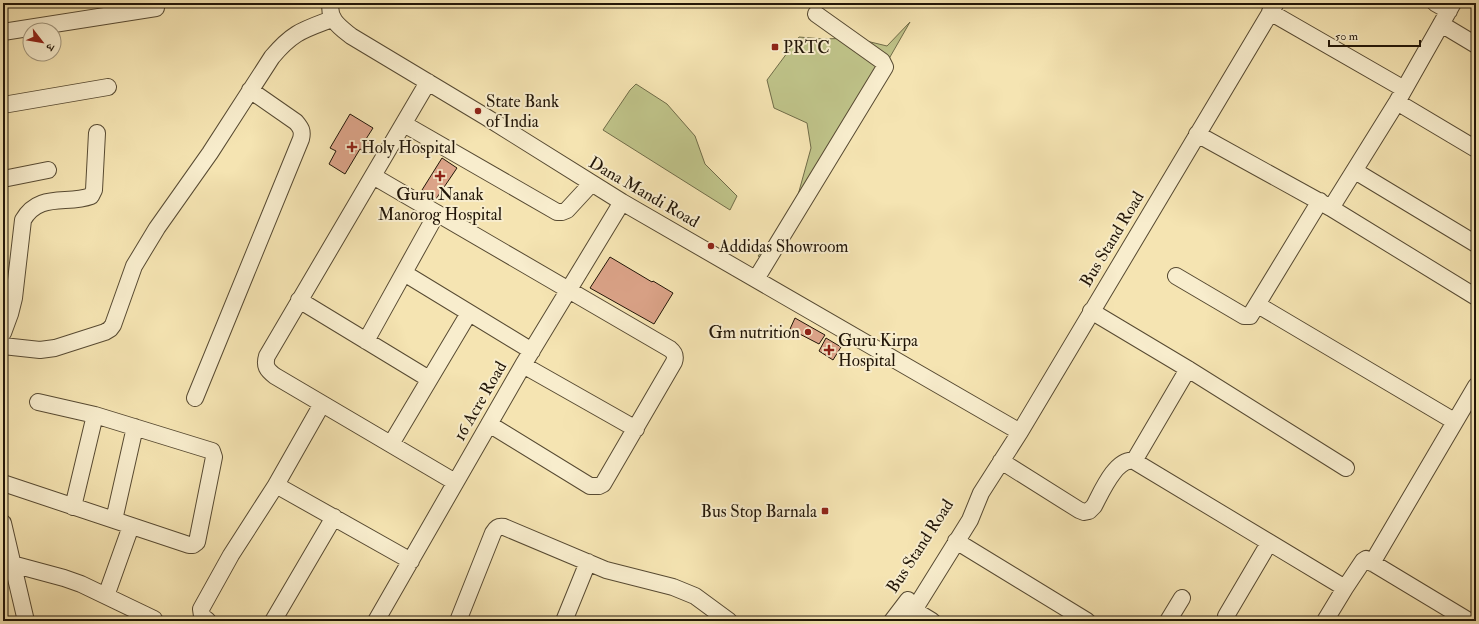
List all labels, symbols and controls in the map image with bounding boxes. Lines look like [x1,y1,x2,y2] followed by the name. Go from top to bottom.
[22,22,62,62] north arrow
[1329,22,1420,48] scale bar
[1335,29,1359,44] text: 50 m
[783,37,830,58] place label: PRTC
[42,40,58,54] text: उ
[770,42,780,52] marker: PRTC
[486,91,559,132] place label: State Bank of India
[473,106,483,116] marker: State Bank of India
[361,137,456,159] place label: Holy Hospital
[346,141,358,153] marker: Holy Hospital
[585,152,704,232] street label: Dana Mandi Road
[434,170,446,182] marker: Guru Nanak Manorog Hospital
[378,184,503,226] place label: Guru Nanak Manorog Hospital
[1075,187,1149,290] street label: Bus Stand Road
[718,236,849,257] place label: Addidas Showroom
[706,241,716,251] marker: Addidas Showroom
[708,322,800,343] place label: Gm nutrition
[803,327,813,337] marker: Gm nutrition
[838,330,919,372] place label: Guru Kirpa Hospital
[823,344,835,356] marker: Guru Kirpa Hospital
[449,357,511,444] street label: 16 Acre Road
[882,495,958,597] street label: Bus Stand Road
[701,501,818,523] place label: Bus Stop Barnala
[820,506,830,516] marker: Bus Stop Barnala

